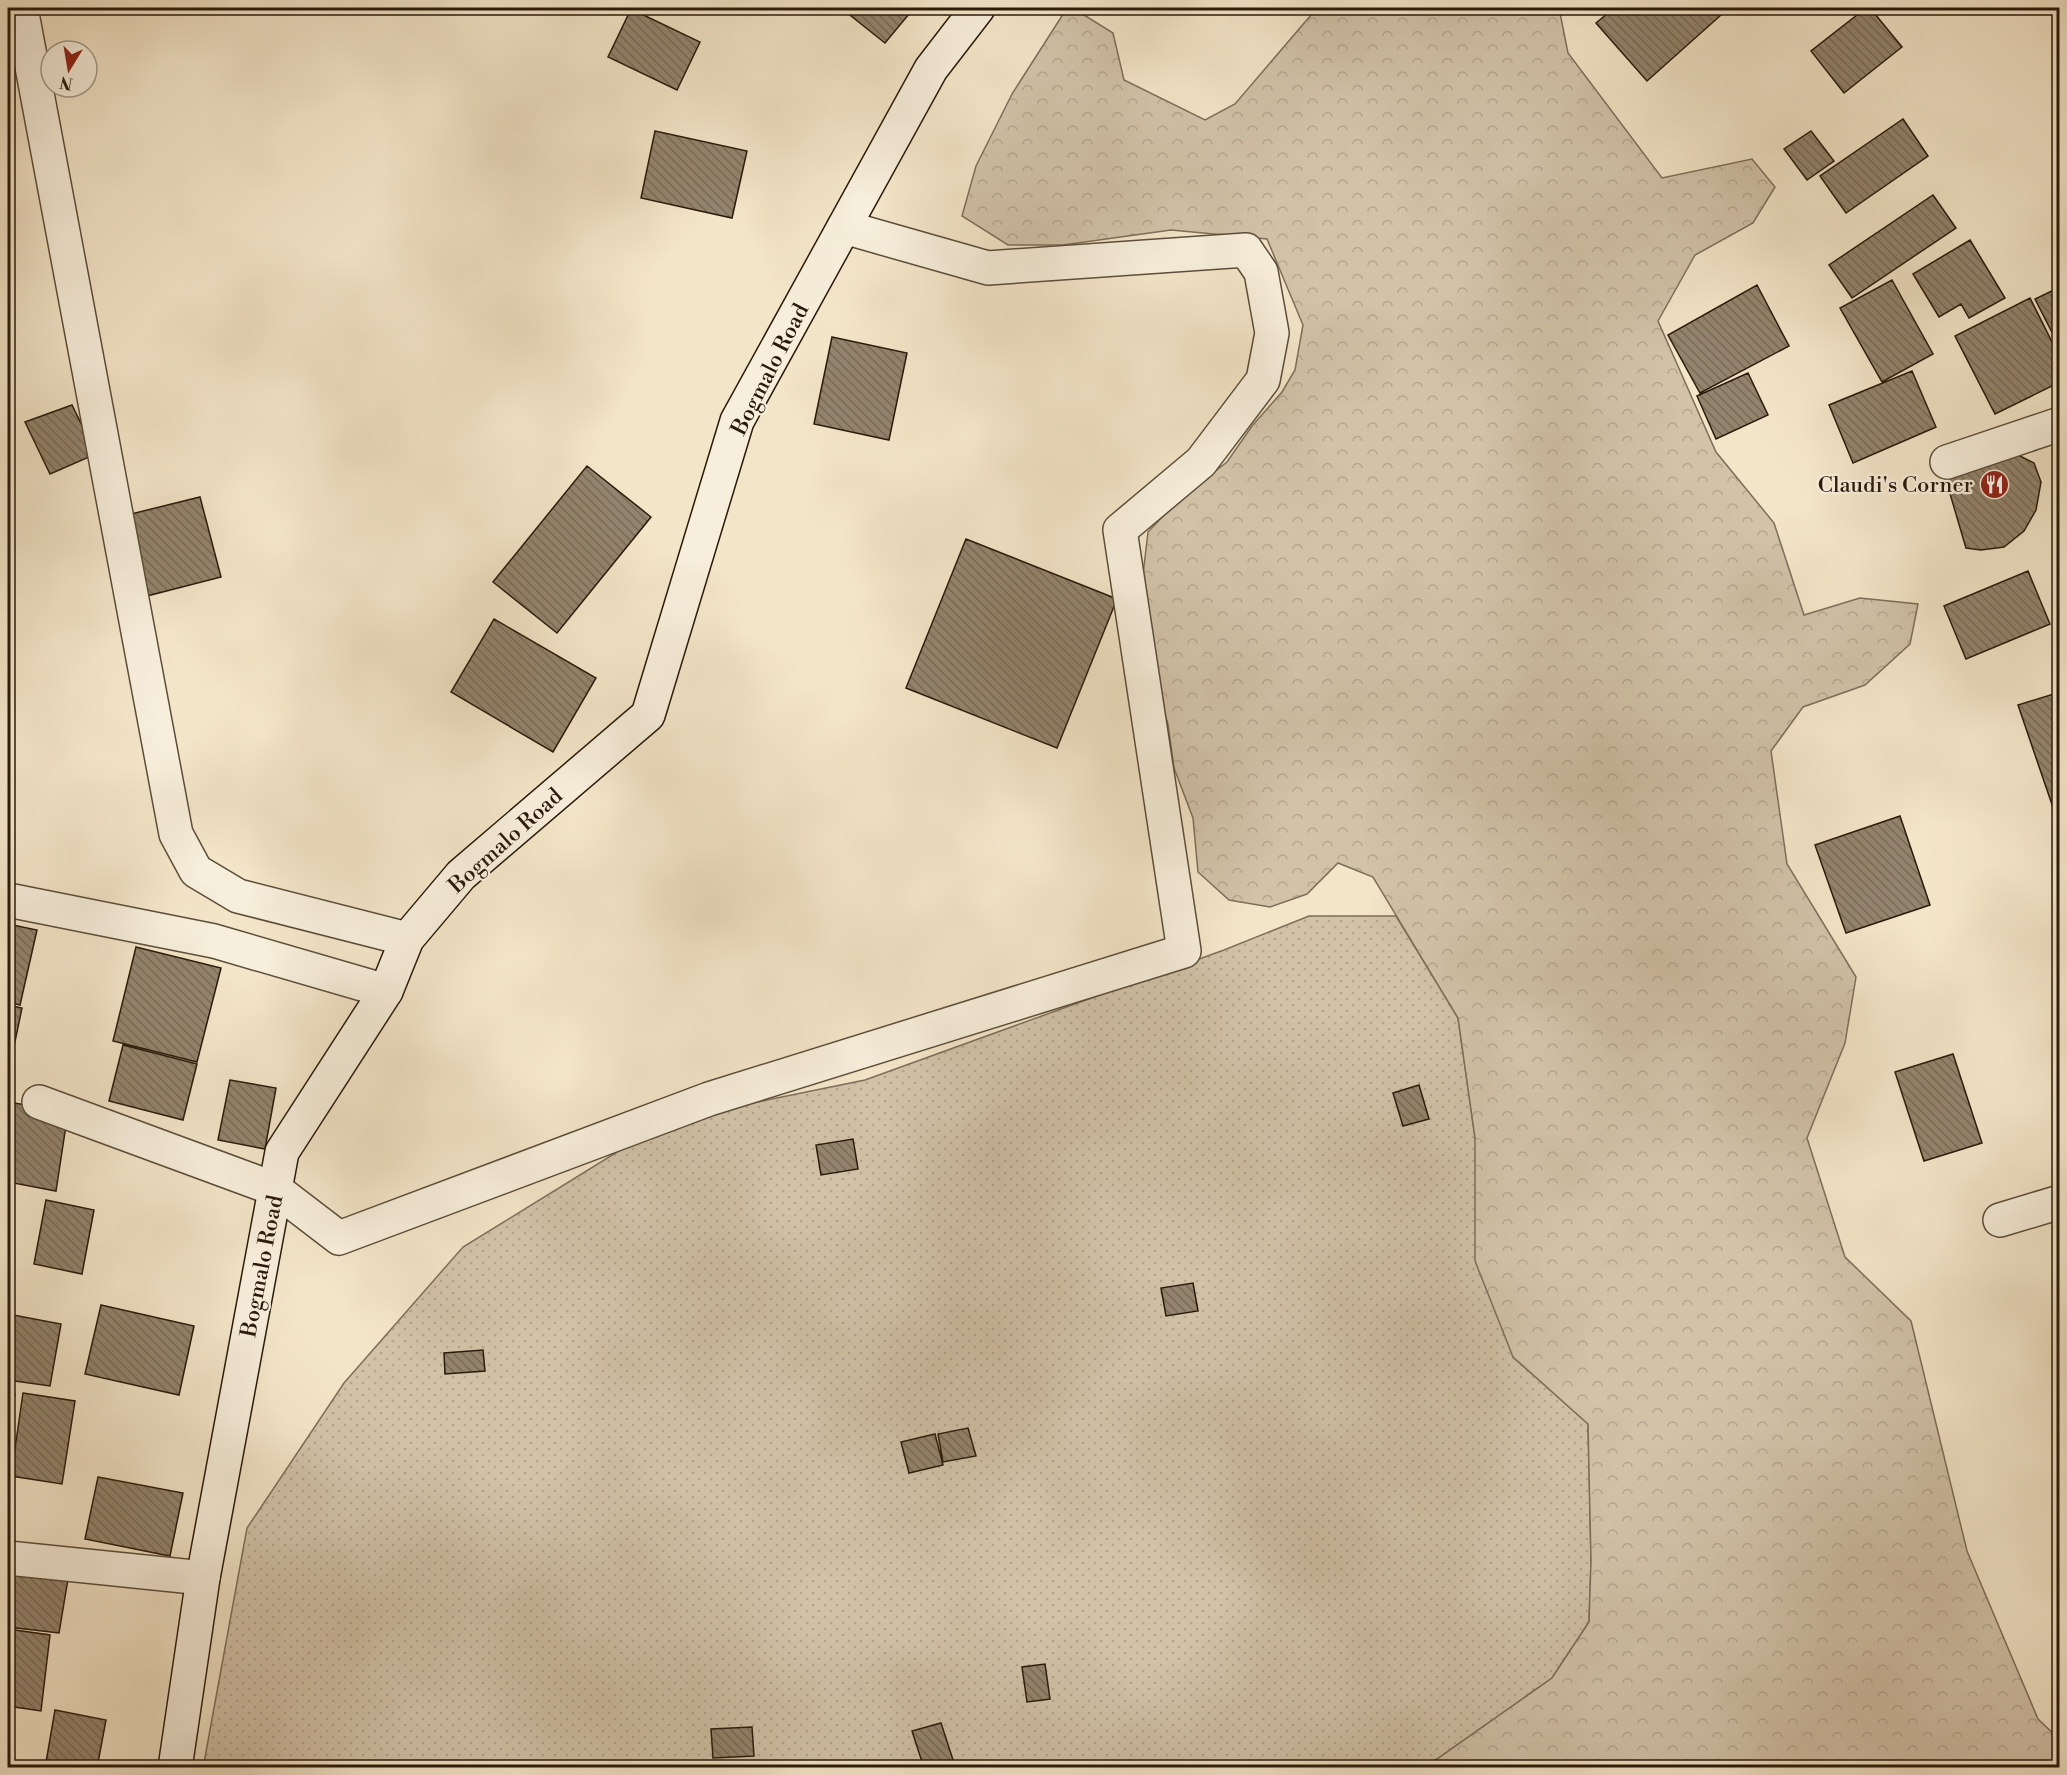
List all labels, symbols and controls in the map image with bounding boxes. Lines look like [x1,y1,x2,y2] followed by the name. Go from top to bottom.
[39,39,99,99] north arrow
[58,72,74,94] text: N
[725,299,815,441] street label: Bogmalo Road
[1978,468,2010,500] restaurant icon: Claudi's Corner
[1818,472,1973,499] place label: Claudi's Corner
[443,783,569,900] street label: Bogmalo Road
[235,1193,290,1341] street label: Bogmalo Road

